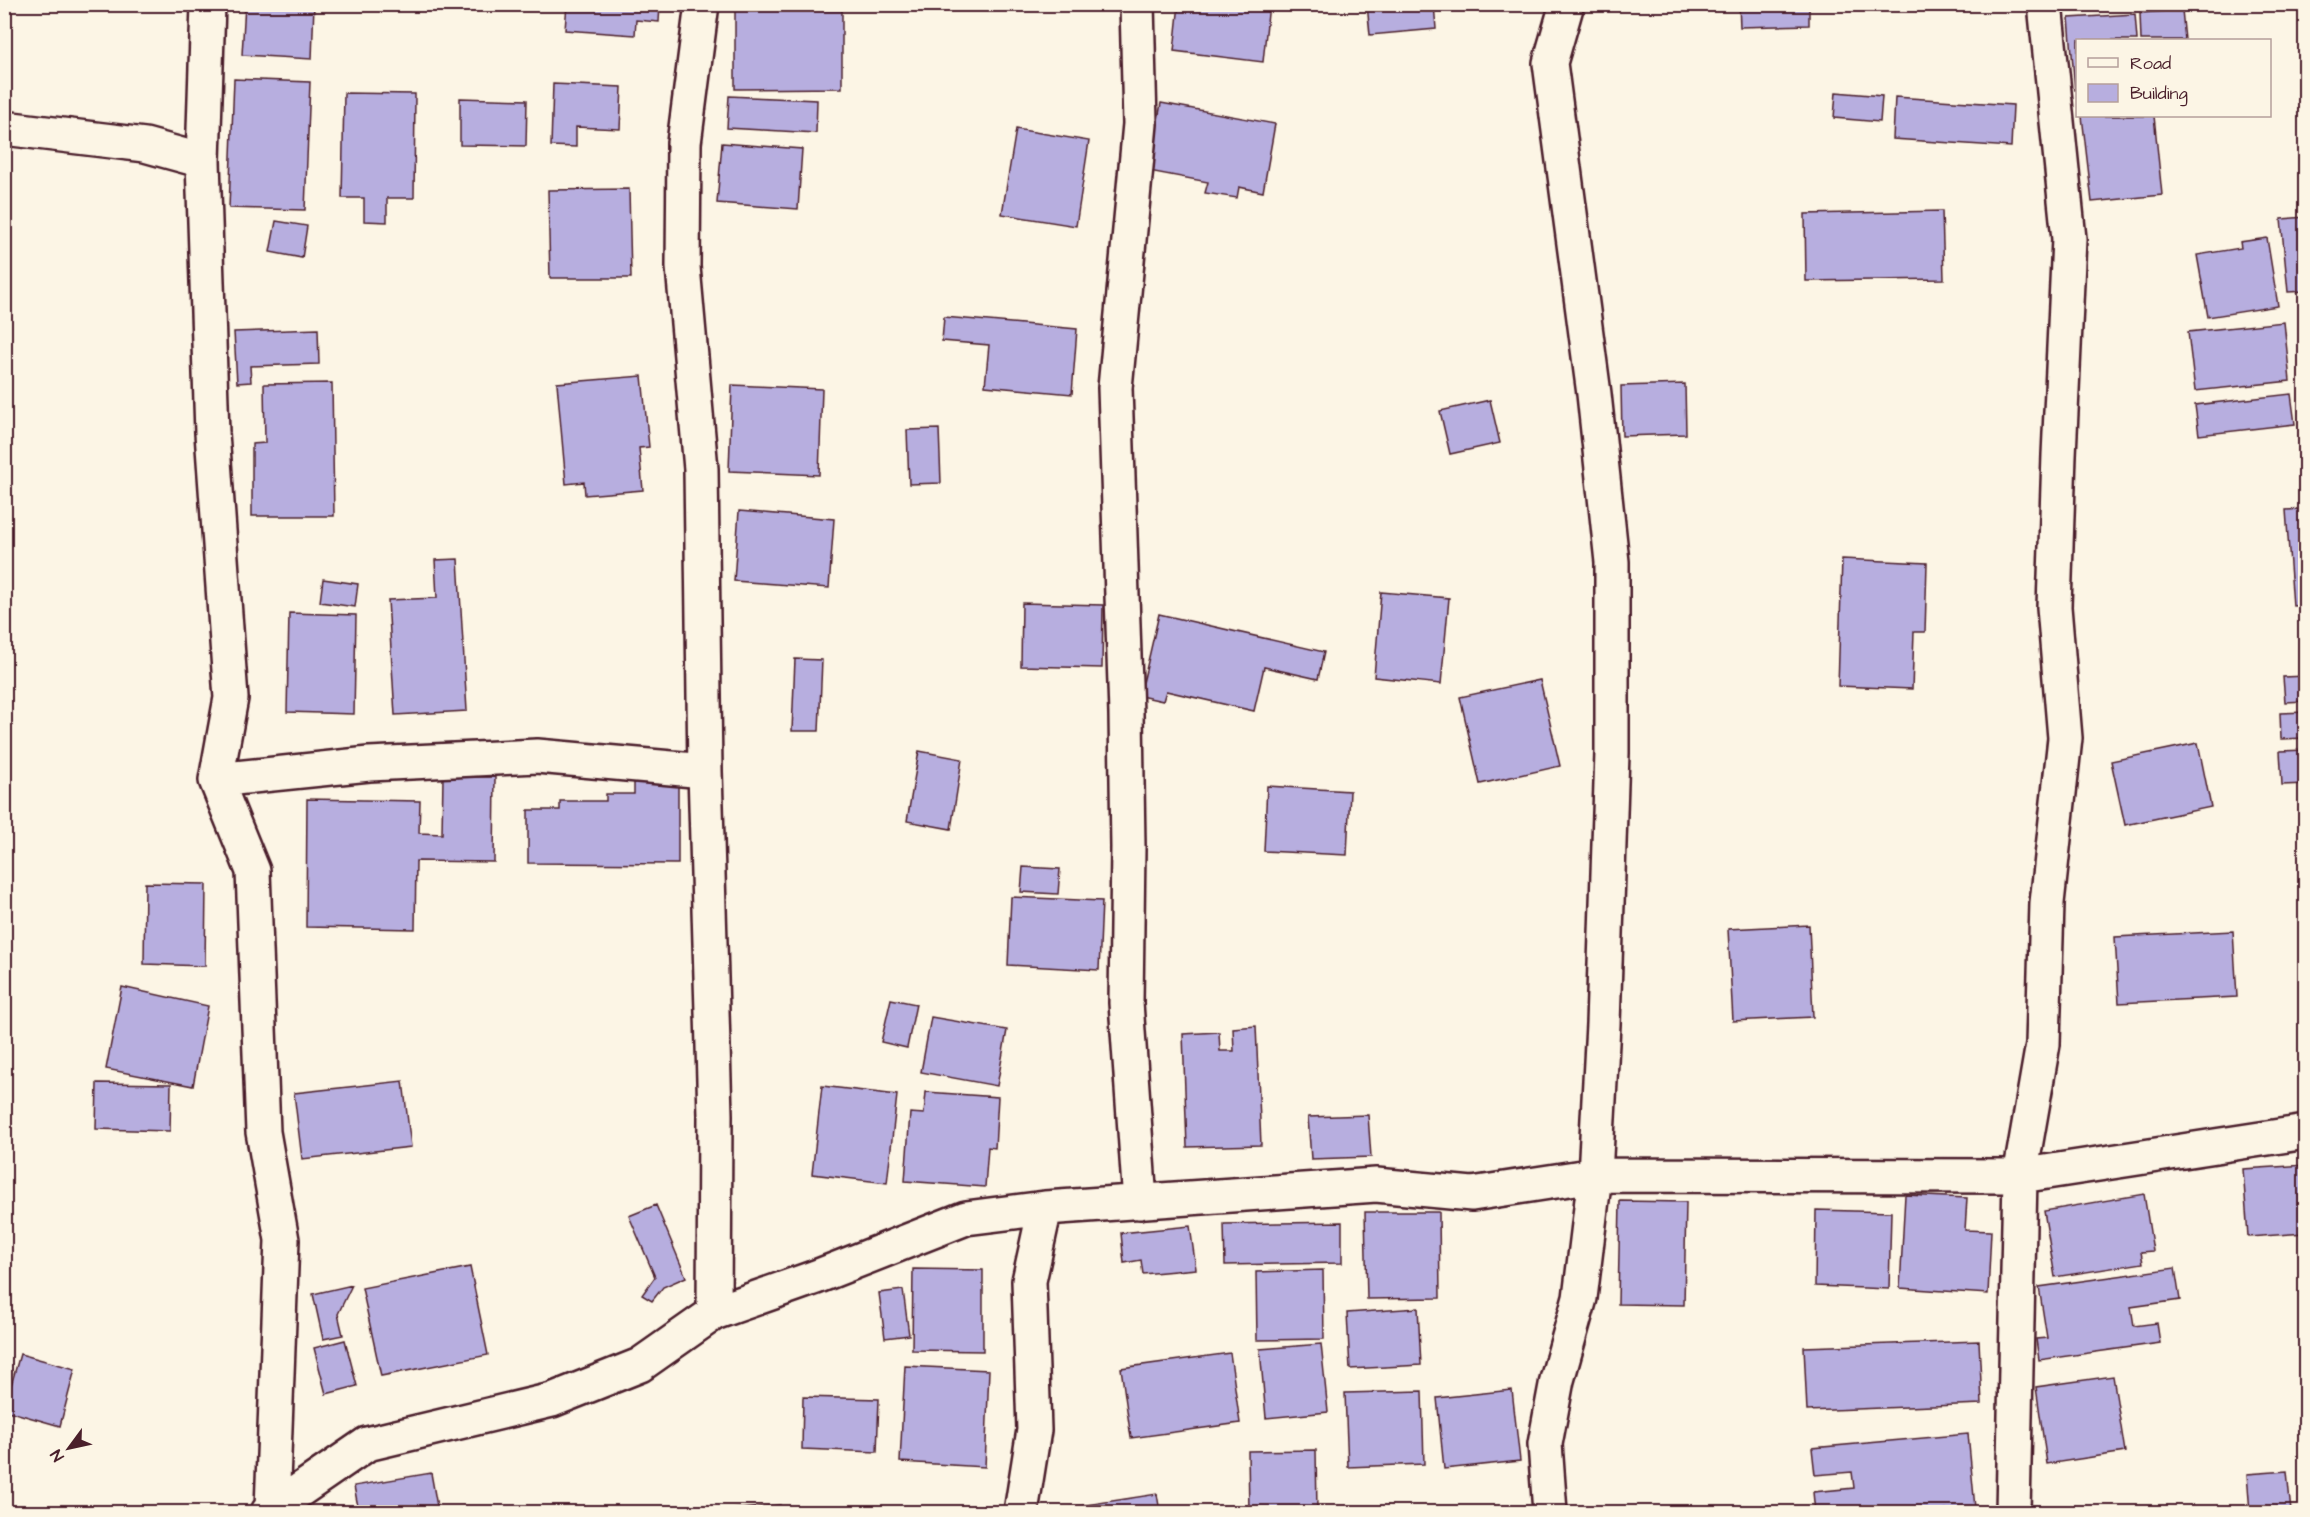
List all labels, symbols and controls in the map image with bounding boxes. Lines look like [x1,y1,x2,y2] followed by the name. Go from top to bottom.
[2076,39,2271,117] legend
[2130,51,2171,76] text: Road
[2130,81,2188,107] text: Building
[39,1418,99,1478] north arrow
[45,1445,69,1466] text: N

